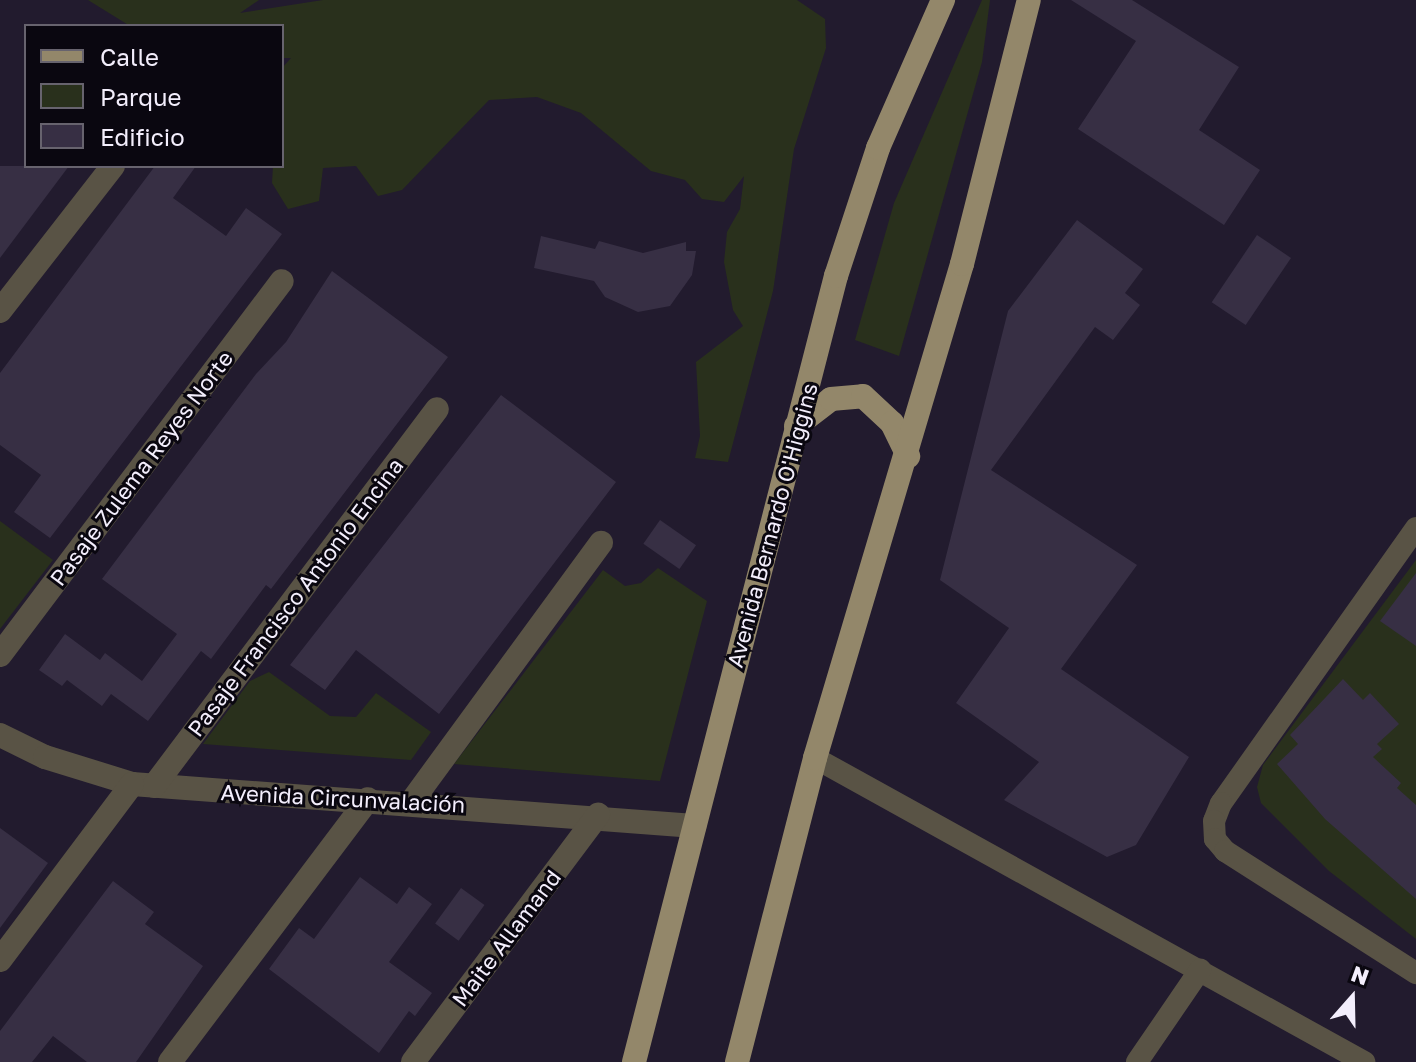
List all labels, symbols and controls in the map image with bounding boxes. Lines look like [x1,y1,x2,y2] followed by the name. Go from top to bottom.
[24,24,284,168] legend
[100,42,159,71] text: Calle
[100,82,181,111] text: Parque
[100,122,185,151] text: Edificio
[44,345,238,591] street label: Pasaje Zulema Reyes Norte
[721,380,823,670] street label: Avenida Bernardo O'Higgins
[182,453,408,741] street label: Pasaje Francisco Antonio Encina
[220,778,466,818] street label: Avenida Circunvalación
[446,865,566,1011] street label: Maite Allamand
[1312,958,1392,1038] north arrow
[1348,959,1373,991] text: N

